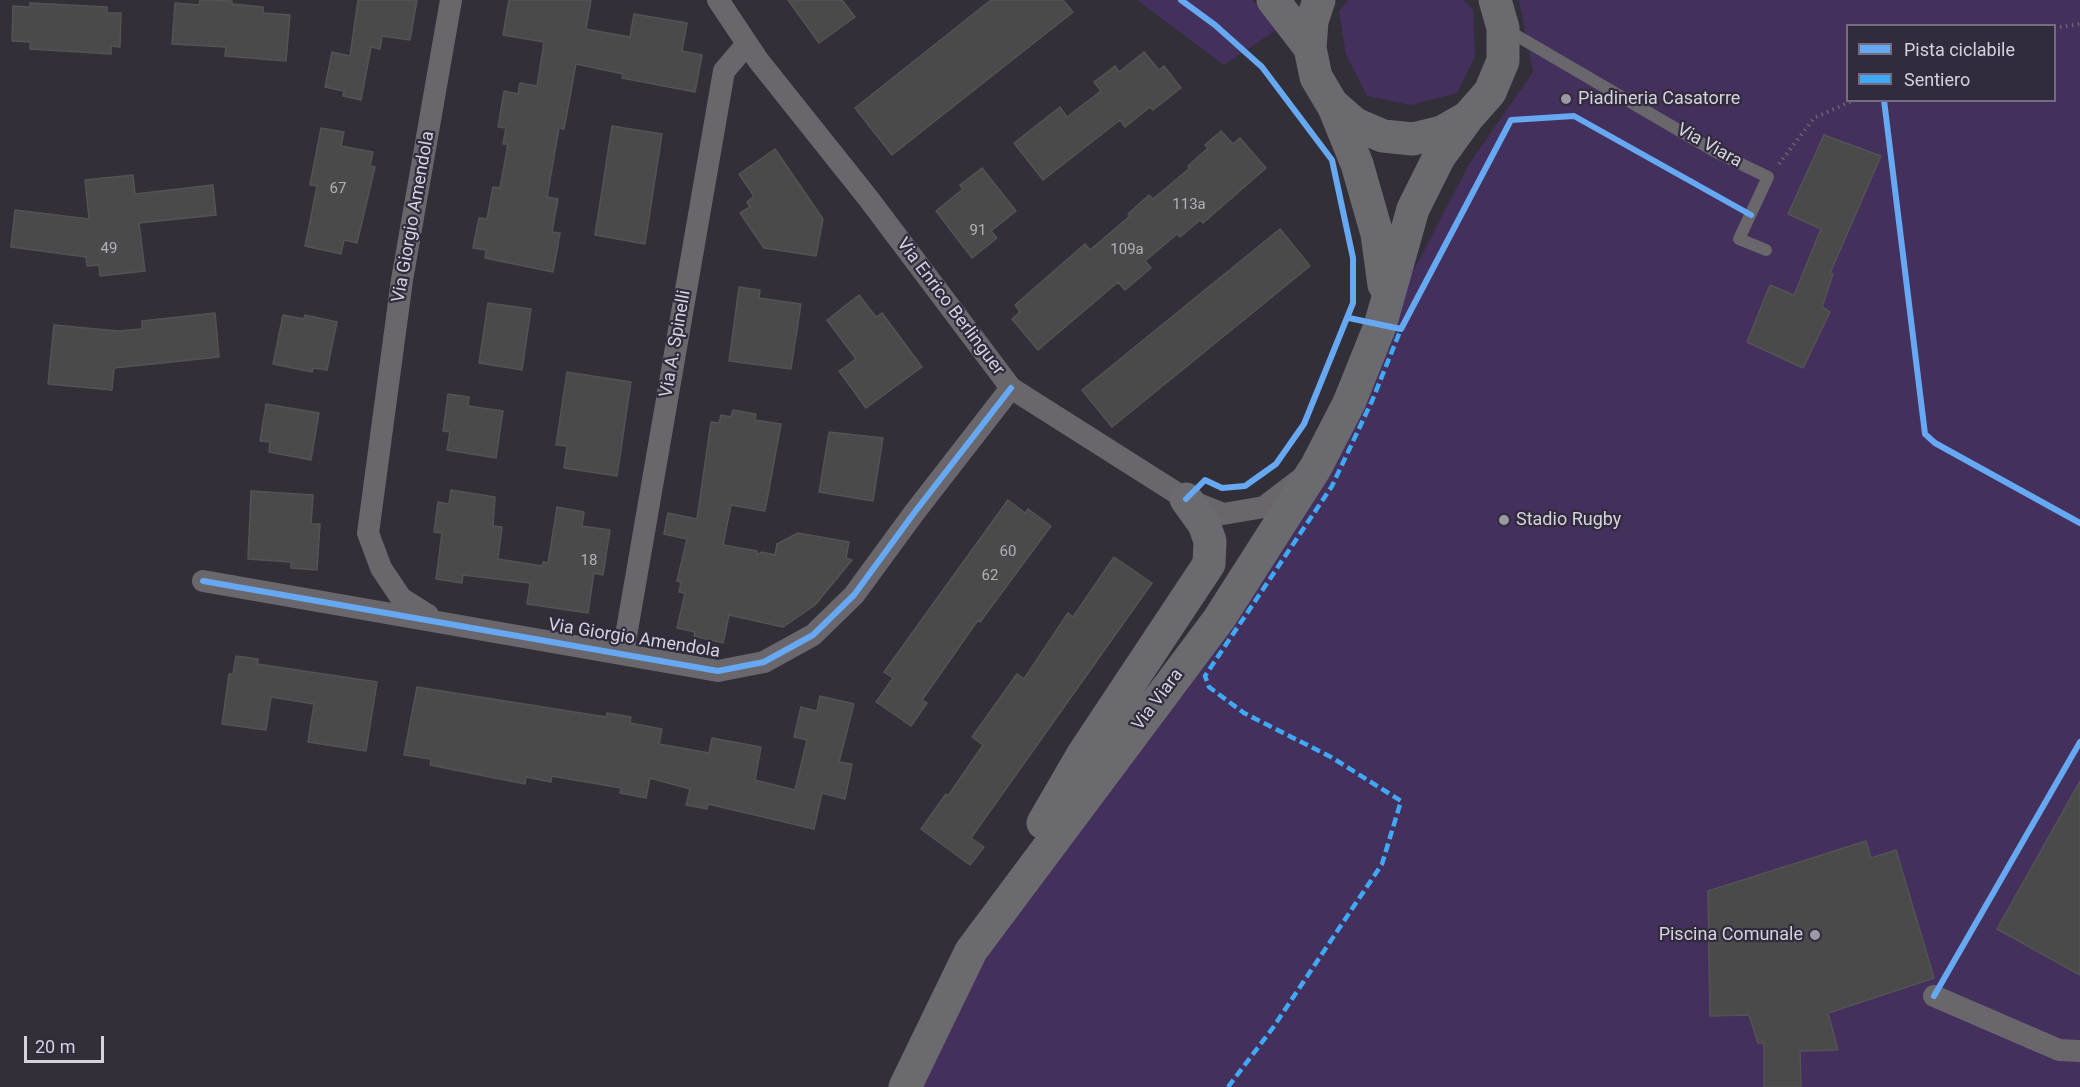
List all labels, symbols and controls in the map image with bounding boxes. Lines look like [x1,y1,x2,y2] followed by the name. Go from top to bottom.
[1846,24,2056,102] legend
[1904,39,2015,60] text: Pista ciclabile
[1904,69,1970,90] text: Sentiero
[1578,88,1740,110] place label: Piadineria Casatorre
[1559,92,1573,106] marker: Piadineria Casatorre
[1673,119,1745,173] street label: Via Viara
[388,130,440,304] street label: Via Giorgio Amendola
[330,180,346,198] house number: 67
[1172,196,1206,214] house number: 113a
[970,222,986,240] house number: 91
[891,234,1009,380] street label: Via Enrico Berlinguer
[101,240,117,258] house number: 49
[1110,241,1144,259] house number: 109a
[656,289,696,399] street label: Via A. Spinelli
[1516,509,1621,531] place label: Stadio Rugby
[1497,513,1511,527] marker: Stadio Rugby
[1000,543,1016,561] house number: 60
[581,552,597,570] house number: 18
[982,567,998,585] house number: 62
[547,615,721,663] street label: Via Giorgio Amendola
[1128,665,1188,735] street label: Via Viara
[1659,924,1803,946] place label: Piscina Comunale
[1808,928,1822,942] marker: Piscina Comunale
[27,1024,106,1062] scale bar
[35,1036,75,1057] text: 20 m

